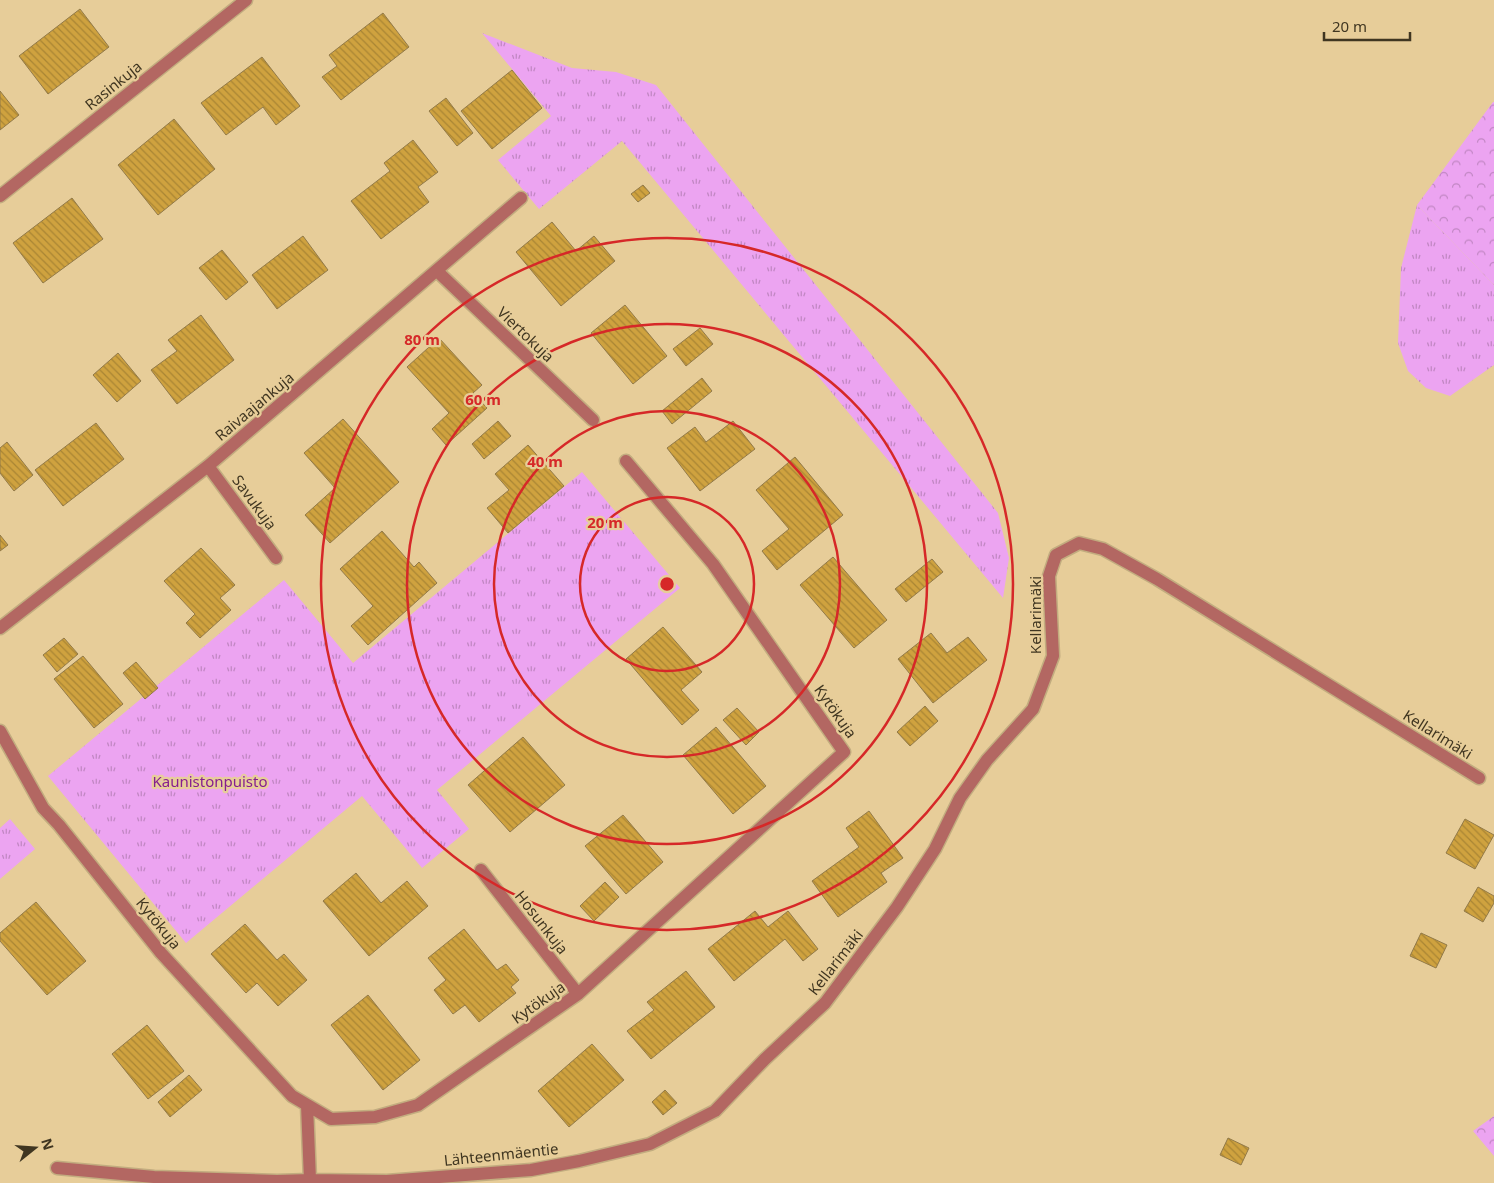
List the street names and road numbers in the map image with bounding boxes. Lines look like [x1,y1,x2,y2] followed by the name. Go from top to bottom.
[80,56,146,114] street label: Rasinkuja
[493,302,559,366] street label: Viertokuja
[210,367,298,445] street label: Raivaajankuja
[228,471,282,533] street label: Savukuja
[1025,576,1045,654] street label: Kellarimäki
[810,680,862,742] street label: Kytökuja
[1400,705,1476,763] street label: Kellarimäki
[511,886,573,958] street label: Hosunkuja
[132,893,186,953] street label: Kytökuja
[803,925,867,999] street label: Kellarimäki
[507,976,569,1028] street label: Kytökuja
[443,1138,559,1170] street label: Lähteenmäentie

